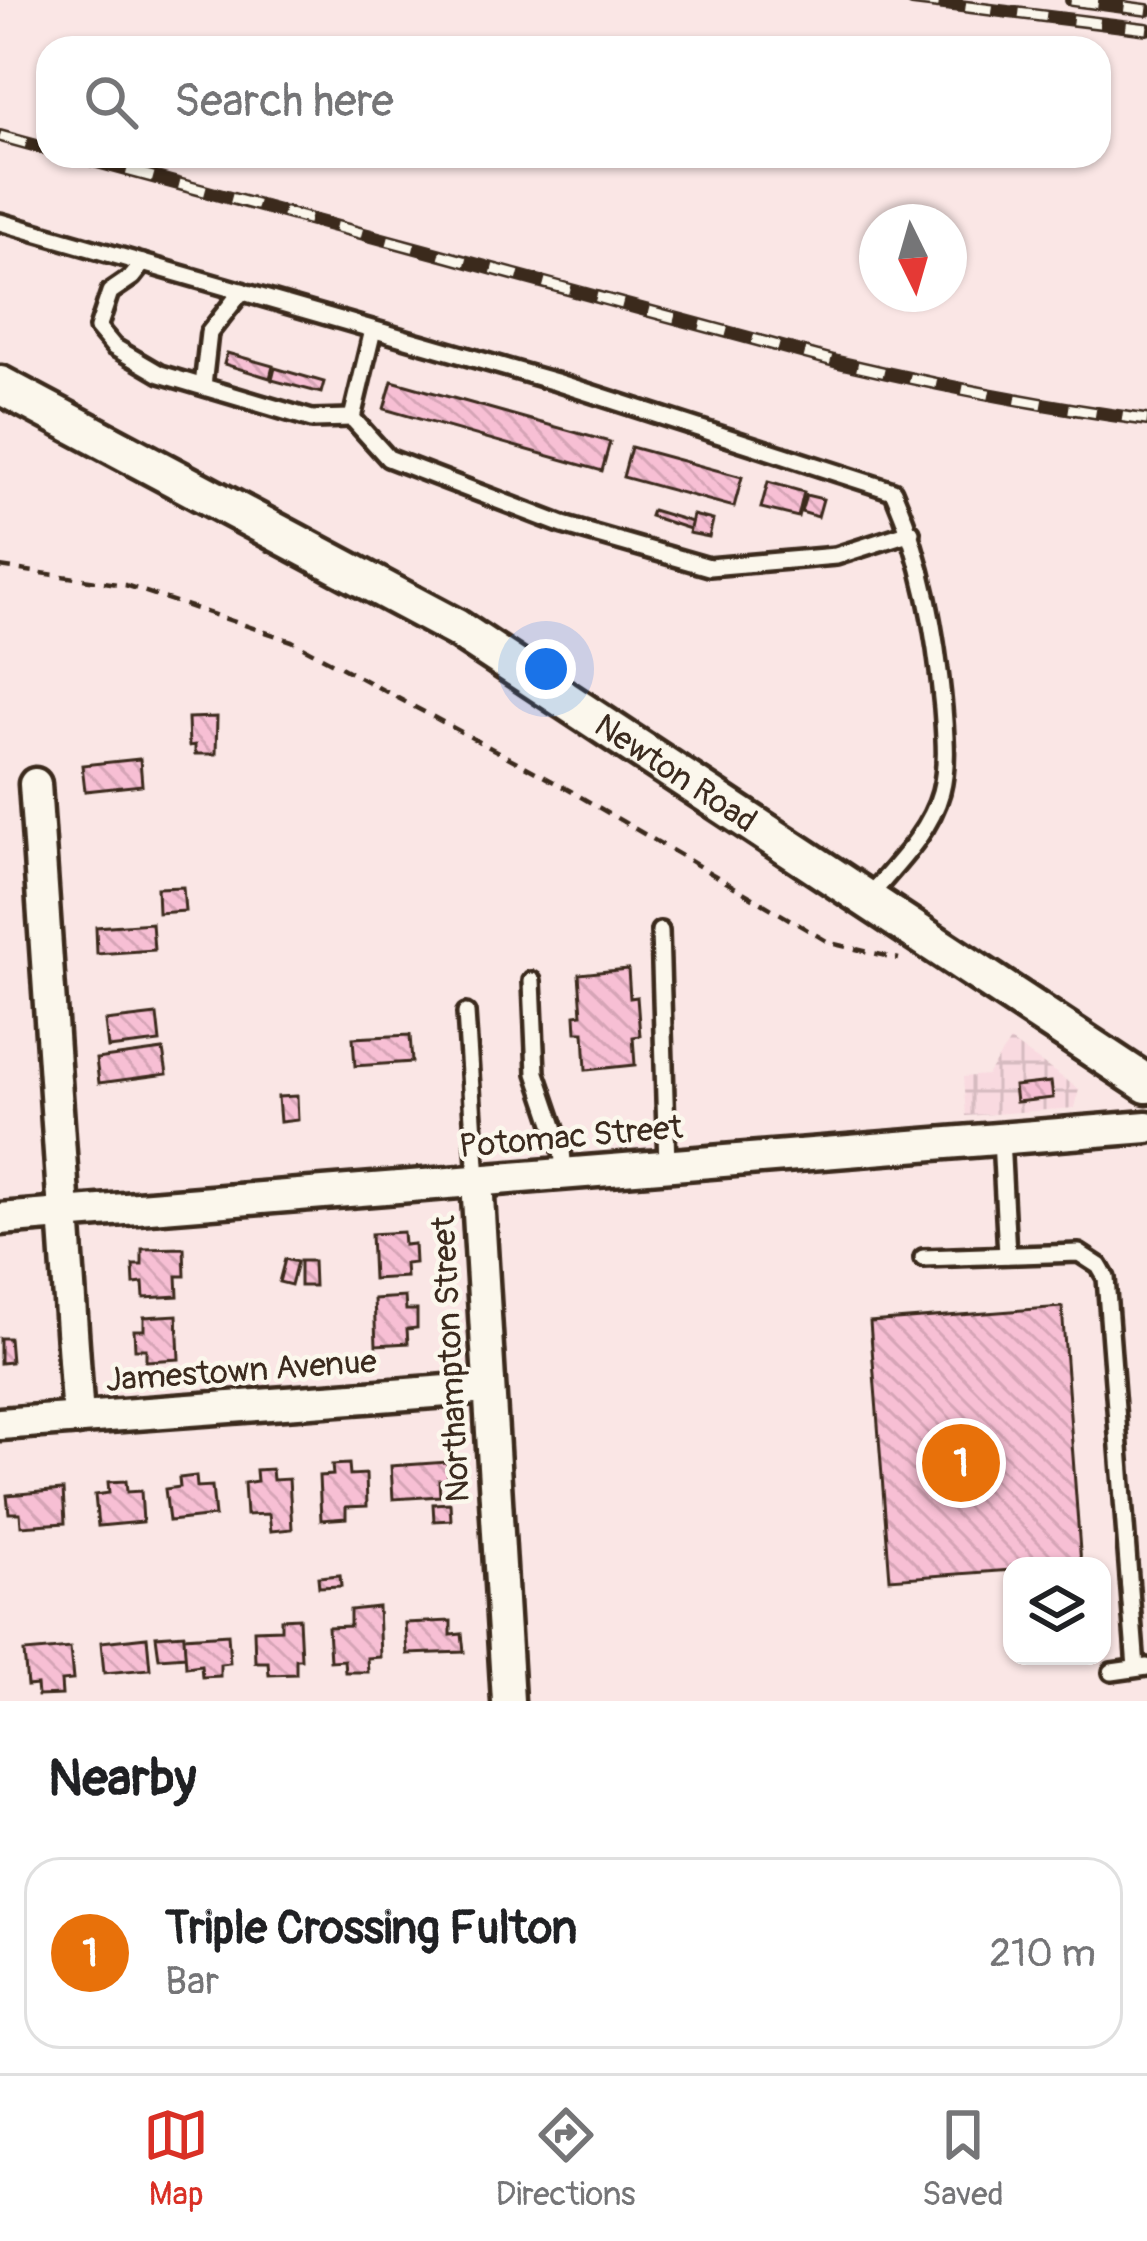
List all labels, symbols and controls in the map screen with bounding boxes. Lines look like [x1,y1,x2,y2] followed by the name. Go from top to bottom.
[36,36,1111,168] search box
[78,69,144,135] icon: search
[174,74,394,130] text: Search here
[859,204,967,312] north arrow
[516,639,576,699] your location
[587,705,765,841] street label: Newton Road
[458,1107,685,1167] street label: Potomac Street
[423,1214,479,1503] street label: Northampton Street
[104,1341,378,1401] street label: Jamestown Avenue
[922,1418,1000,1508] pin: 1
[1003,1557,1111,1665] map controls
[1003,1557,1111,1665] button: layers
[48,1747,196,1811] text: Nearby
[165,1901,577,1957] text: Triple Crossing Fulton
[82,1929,98,1978] text: 1
[989,1929,1096,1978] text: 210 m
[165,1957,219,2006] text: Bar
[143,2102,209,2215] tab: Map
[496,2102,636,2215] tab: Directions
[922,2102,1004,2215] tab: Saved

